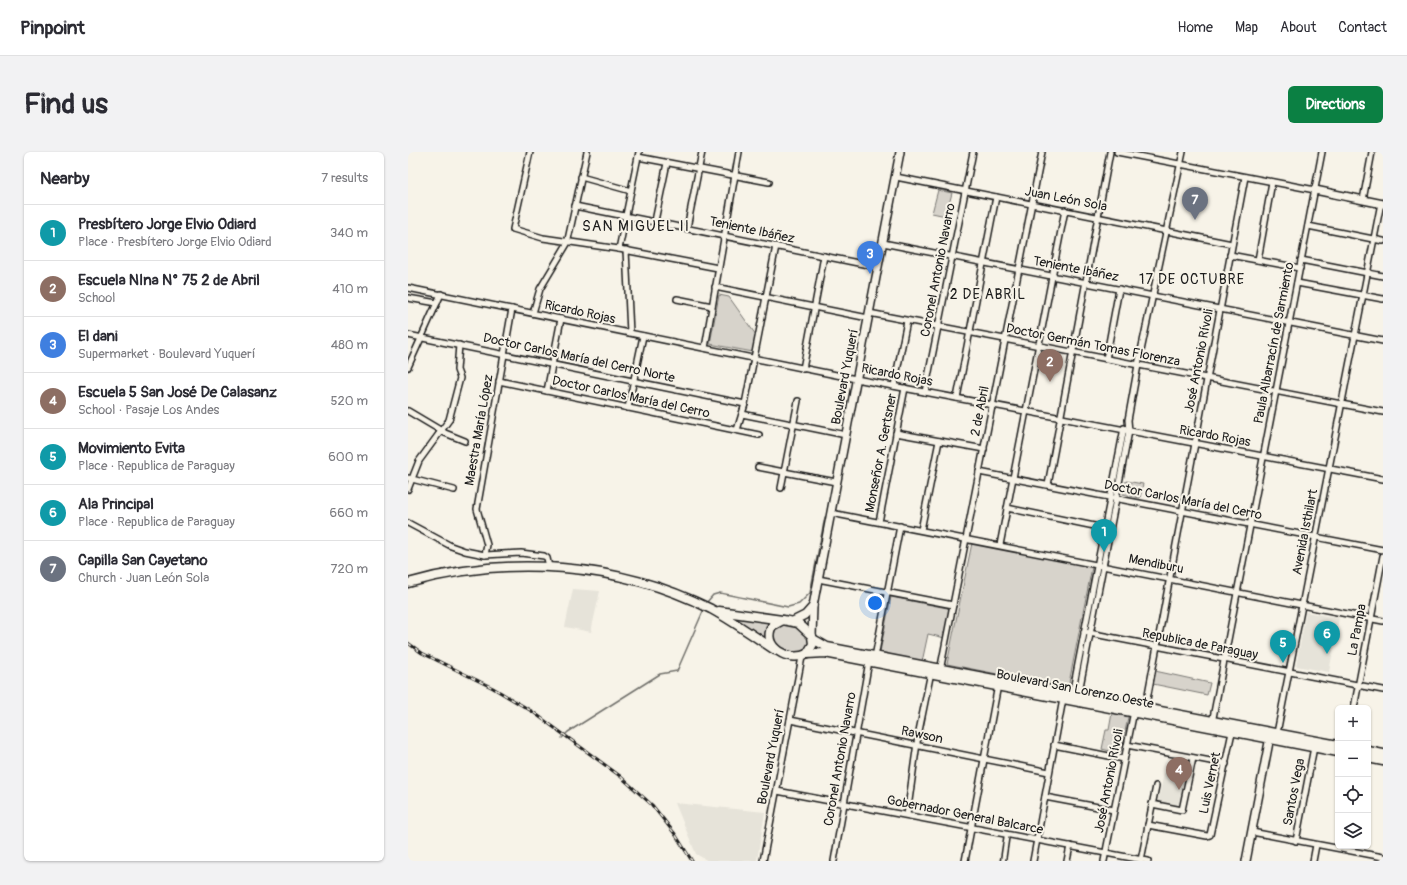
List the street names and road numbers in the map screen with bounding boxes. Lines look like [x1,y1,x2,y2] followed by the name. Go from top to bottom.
[1024,183,1108,215] street label: Juan León Sola
[917,202,959,338] street label: Coronel Antonio Navarro
[708,213,796,247] street label: Teniente Ibáñez
[1032,253,1120,285] street label: Teniente Ibáñez
[1250,261,1298,425] street label: Paula Albarracín de Sarmiento
[543,297,617,327] street label: Ricardo Rojas
[1181,308,1217,414] street label: José Antonio Rívoli
[1005,320,1181,370] street label: Doctor Germán Tomas Florenza
[828,328,862,426] street label: Boulevard Yuquerí
[482,330,677,386] street label: Doctor Carlos María del Cerro Norte
[860,360,934,390] street label: Ricardo Rojas
[551,372,711,422] street label: Doctor Carlos María del Cerro
[461,373,497,487] street label: Maestra María López
[967,385,993,437] street label: 2 de Abril
[862,392,900,514] street label: Monseñor A. Gertsner
[1178,422,1252,450] street label: Ricardo Rojas
[1103,477,1263,523] street label: Doctor Carlos María del Cerro
[1289,487,1321,576] street label: Avenida Isthilart
[1127,551,1185,577] street label: Mendiburu
[1344,603,1370,657] street label: La Pampa
[1141,625,1260,663] street label: Republica de Paraguay
[995,666,1156,712] street label: Boulevard San Lorenzo Oeste
[820,691,860,827] street label: Coronel Antonio Navarro
[754,708,788,806] street label: Boulevard Yuquerí
[900,723,944,747] street label: Rawson
[1091,728,1127,834] street label: José Antonio Rívoli
[1196,750,1224,815] street label: Luis Vernet
[1280,757,1308,827] street label: Santos Vega
[885,792,1045,838] street label: Gobernador General Balcarce

